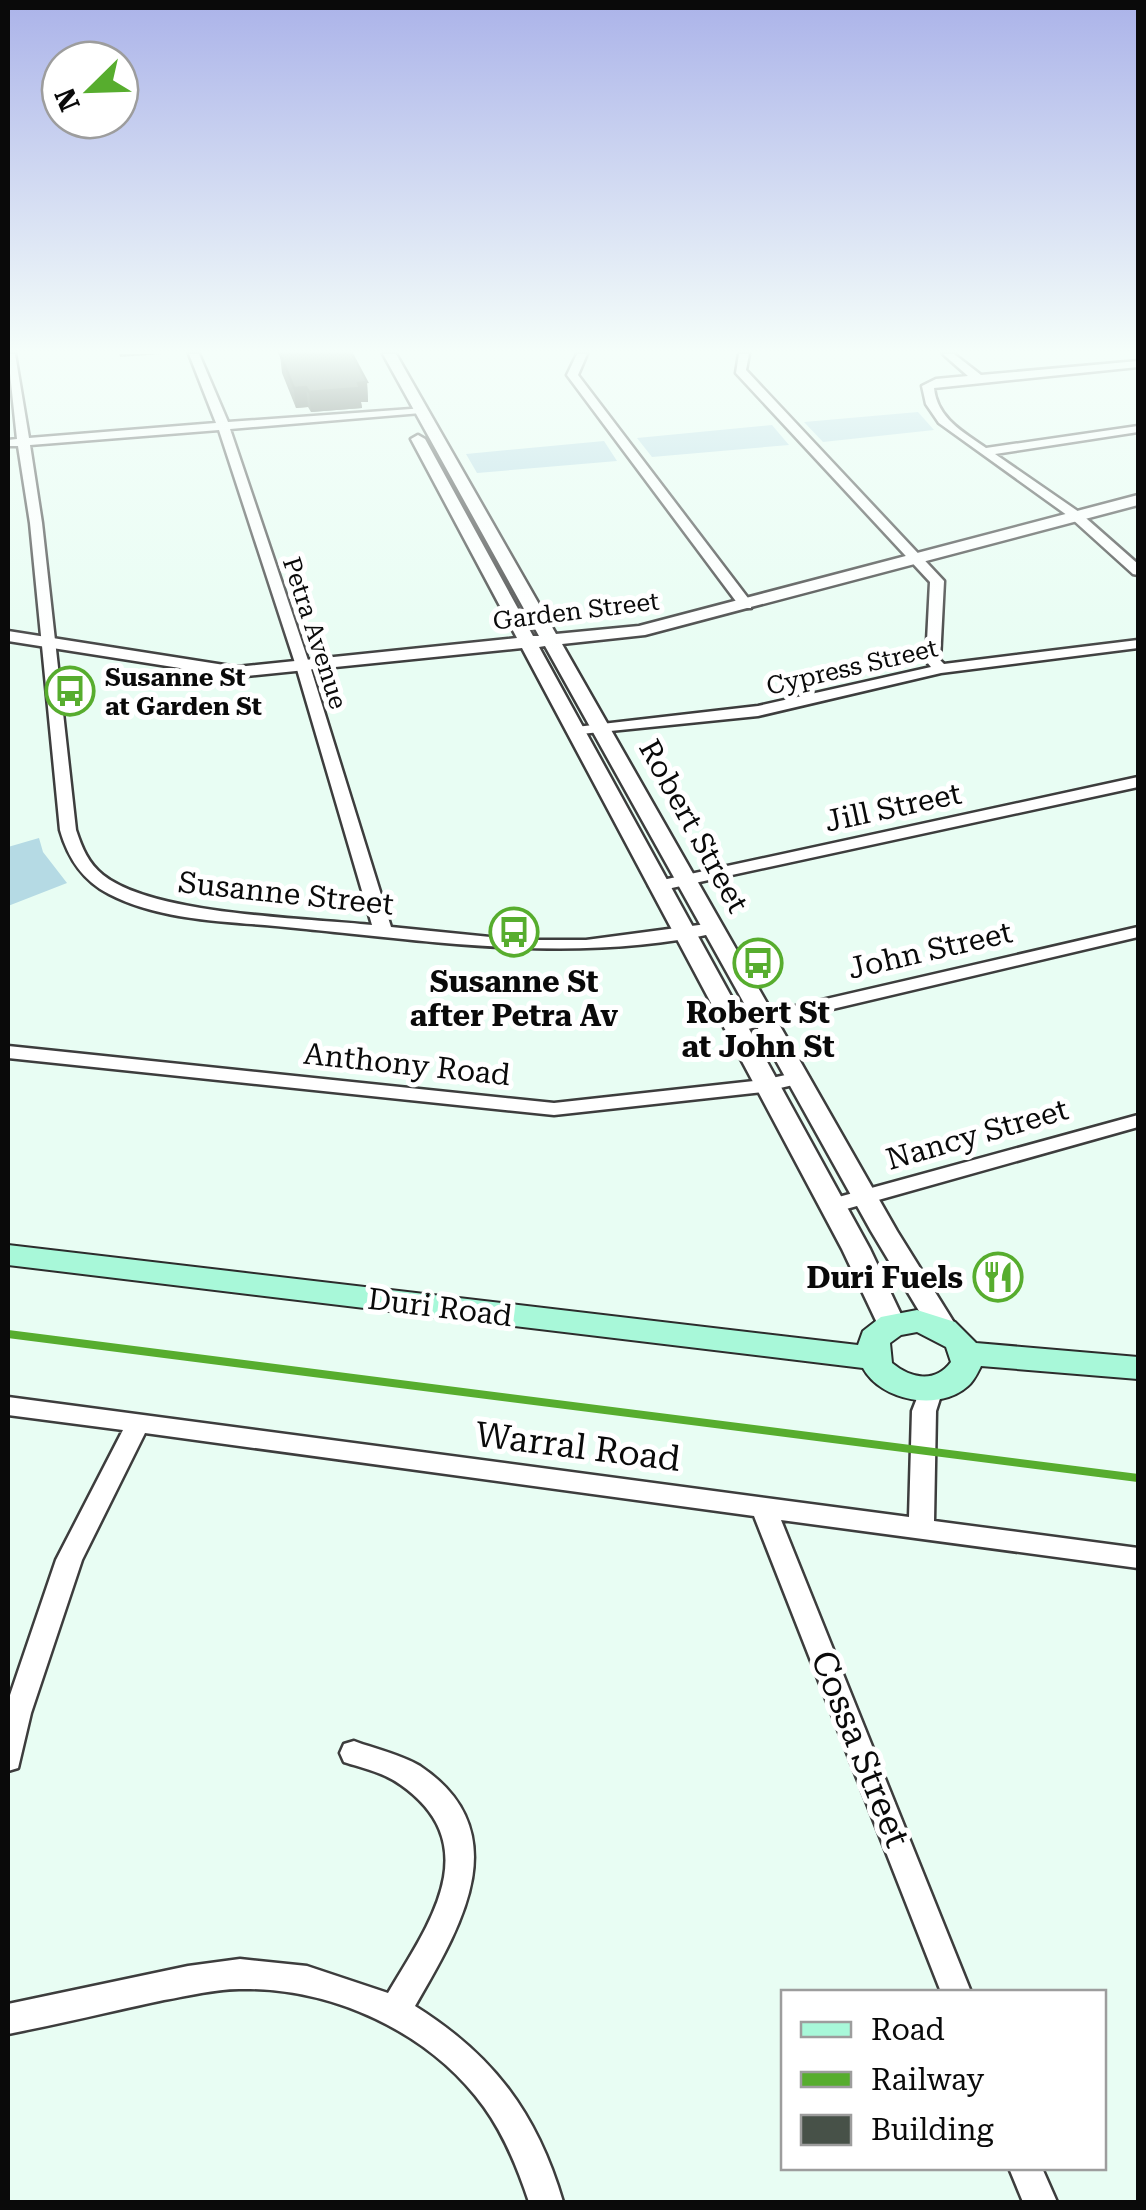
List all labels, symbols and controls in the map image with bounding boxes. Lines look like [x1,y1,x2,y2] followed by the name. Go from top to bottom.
[40,40,140,140] north arrow
[48,83,87,116] text: N
[277,553,353,713] street label: Petra Avenue
[491,586,661,636] street label: Garden Street
[764,633,940,701] street label: Cypress Street
[105,663,262,721] place label: Susanne St at Garden St
[44,665,96,717] bus stop icon: Susanne St at Garden St
[632,733,756,919] street label: Robert Street
[822,775,964,839] street label: Jill Street
[176,864,396,922] street label: Susanne Street
[488,906,540,958] bus stop icon: Susanne St after Petra Av
[845,914,1015,986] street label: John Street
[732,937,784,989] bus stop icon: Robert St at John St
[410,964,618,1033] place label: Susanne St after Petra Av
[681,995,835,1064] place label: Robert St at John St
[302,1036,512,1092] street label: Anthony Road
[882,1091,1072,1177] street label: Nancy Street
[972,1251,1024,1303] restaurant icon: Duri Fuels
[806,1260,963,1295] place label: Duri Fuels
[366,1281,514,1333] street label: Duri Road
[473,1414,683,1480] street label: Warral Road
[802,1645,918,1853] street label: Cossa Street
[781,1990,1106,2170] legend
[871,2012,945,2047] text: Road
[871,2062,985,2097] text: Railway
[871,2112,994,2147] text: Building

